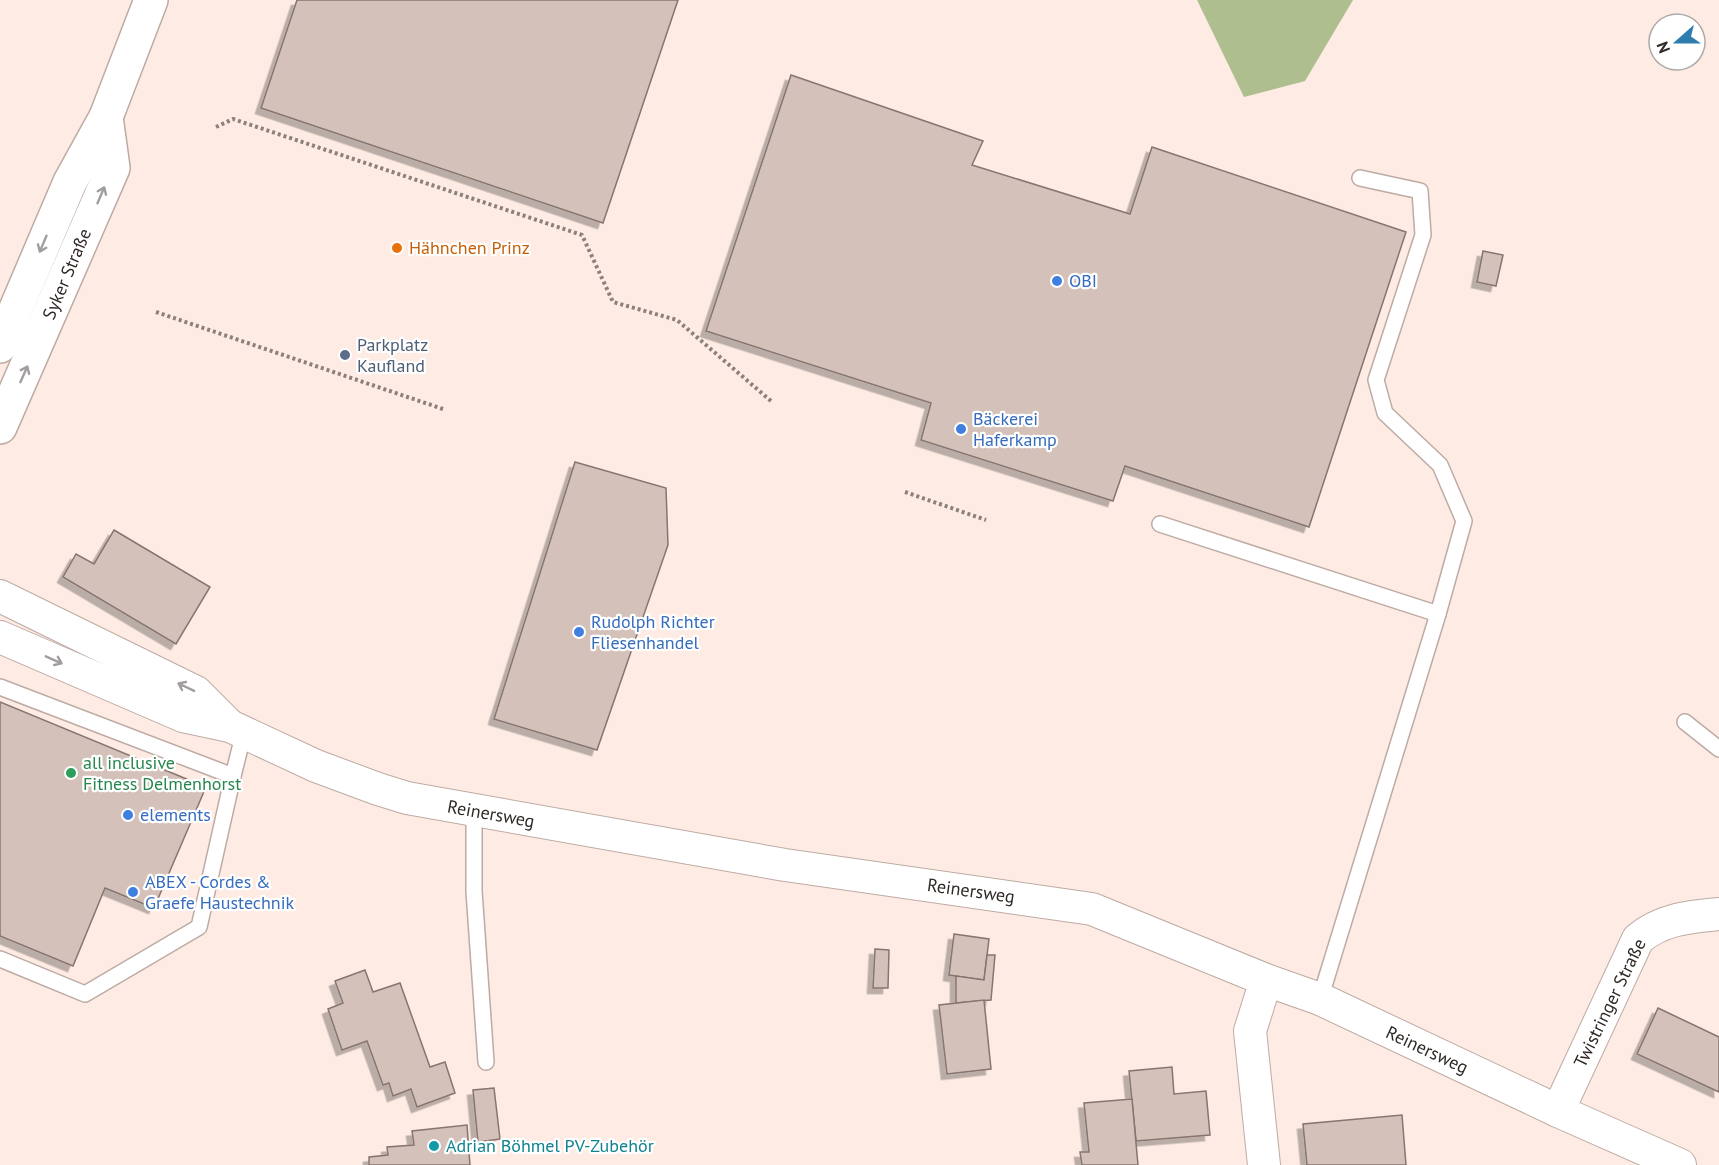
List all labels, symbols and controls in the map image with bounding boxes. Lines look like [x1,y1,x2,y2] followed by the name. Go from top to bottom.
[1647,12,1707,72] north arrow
[1652,39,1674,56] text: N
[96,186,107,205] one-way arrow
[37,225,96,323] street label: Syker Straße
[37,235,48,253] one-way arrow
[409,236,530,259] place label: Hähnchen Prinz
[390,241,404,255] marker: Hähnchen Prinz
[1069,269,1097,292] place label: OBI
[1050,274,1064,288] marker: OBI
[357,333,428,377] place label: Parkplatz Kaufland
[338,348,352,362] marker: Parkplatz Kaufland
[18,365,30,383] one-way arrow
[973,407,1057,451] place label: Bäckerei Haferkamp
[954,422,968,436] marker: Bäckerei Haferkamp
[591,610,715,654] place label: Rudolph Richter Fliesenhandel
[572,625,586,639] marker: Rudolph Richter Fliesenhandel
[44,655,62,666] one-way arrow
[178,681,196,692] one-way arrow
[83,751,241,795] place label: all inclusive Fitness Delmenhorst
[64,766,78,780] marker: all inclusive Fitness Delmenhorst
[446,795,536,832] street label: Reinersweg
[140,803,211,826] place label: elements
[121,808,135,822] marker: elements
[145,870,294,914] place label: ABEX - Cordes & Graefe Haustechnik
[926,873,1016,908] street label: Reinersweg
[126,885,140,899] marker: ABEX - Cordes & Graefe Haustechnik
[1568,935,1651,1071] street label: Twistringer Straße
[1382,1020,1472,1079] street label: Reinersweg
[446,1134,654,1157] place label: Adrian Böhmel PV-Zubehör
[427,1139,441,1153] marker: Adrian Böhmel PV-Zubehör

